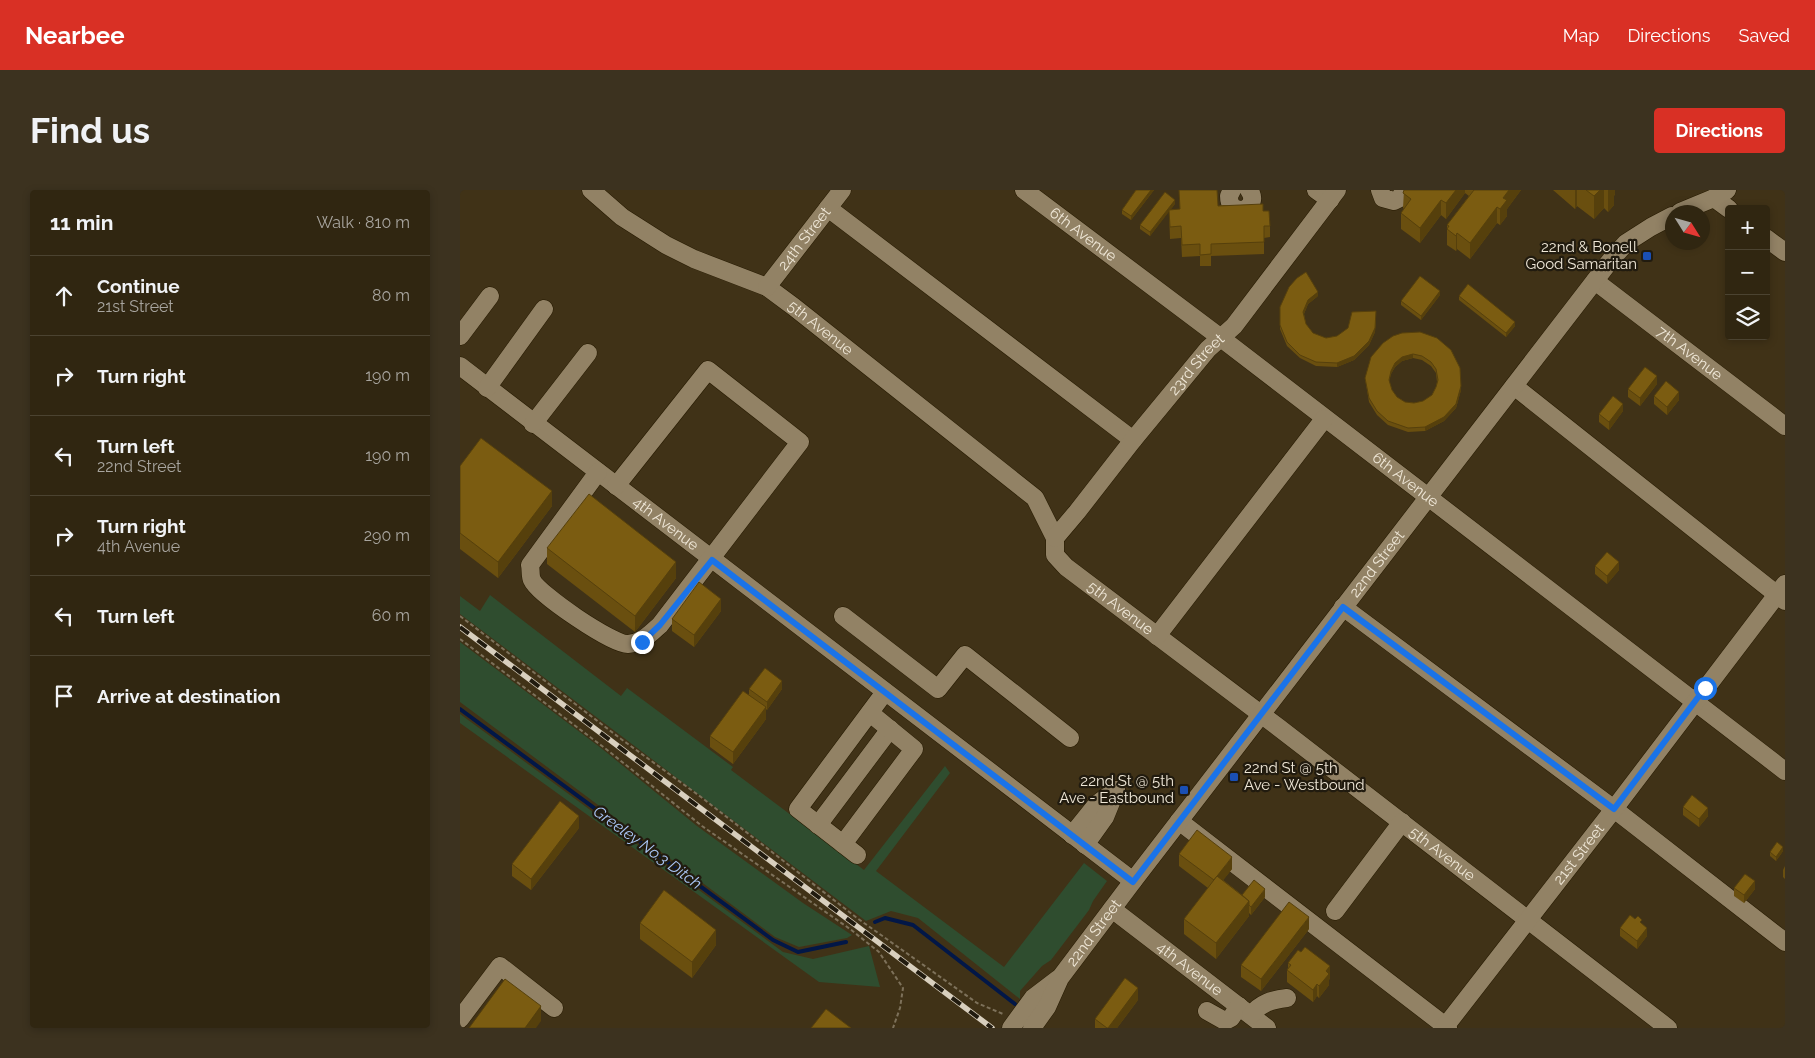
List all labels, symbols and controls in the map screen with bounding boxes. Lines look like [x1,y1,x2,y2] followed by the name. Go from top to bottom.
[25,21,125,50] text: Nearbee
[1563,25,1599,46] text: Map
[1627,25,1711,46] text: Directions
[1739,25,1790,46] text: Saved
[1654,108,1785,153] button: Directions
[30,110,150,151] text: Find us
[774,203,834,274] street label: 24th Street
[1046,204,1120,265] street label: 6th Avenue
[1665,205,1710,250] north arrow
[1725,205,1770,340] map controls
[1725,205,1770,250] button: +
[50,210,113,235] text: 11 min
[316,213,410,232] text: Walk · 810 m
[1526,238,1638,273] place label: 22nd & Bonell Good Samaritan
[1641,250,1653,262] marker: 22nd & Bonell Good Samaritan
[1725,250,1770,295] button: −
[97,275,180,297] text: Continue
[50,282,78,310] icon: ahead
[372,286,410,305] text: 80 m
[1725,295,1770,340] button: layers
[97,297,174,316] text: 21st Street
[784,297,857,359] street label: 5th Avenue
[1653,322,1726,384] street label: 7th Avenue
[1165,330,1228,399] street label: 23rd Street
[50,362,78,390] icon: right
[97,365,186,387] text: Turn right
[365,366,410,385] text: 190 m
[97,435,174,457] text: Turn left
[50,442,78,470] icon: left
[365,446,410,465] text: 190 m
[1369,448,1442,511] street label: 6th Avenue
[97,457,181,476] text: 22nd Street
[629,493,702,554] street label: 4th Avenue
[97,515,186,537] text: Turn right
[50,522,78,550] icon: right
[364,526,410,545] text: 290 m
[1346,527,1408,601] street label: 22nd Street
[97,537,180,556] text: 4th Avenue
[1084,577,1157,639] street label: 5th Avenue
[50,602,78,630] icon: left
[97,605,174,627] text: Turn left
[372,606,410,625] text: 60 m
[631,631,654,654] route end
[1694,677,1717,700] route start
[50,682,78,710] icon: arrive
[97,685,281,707] text: Arrive at destination
[1244,759,1365,794] place label: 22nd St @ 5th Ave - Westbound
[1228,771,1240,783] marker: 22nd St @ 5th Ave - Westbound
[1059,772,1174,807] place label: 22nd St @ 5th Ave - Eastbound
[1178,784,1190,796] marker: 22nd St @ 5th Ave - Eastbound
[590,802,706,893] water label: Greeley No.3 Ditch
[1550,820,1608,888] street label: 21st Street
[1406,823,1479,885] street label: 5th Avenue
[1063,896,1125,970] street label: 22nd Street
[1153,938,1226,1000] street label: 4th Avenue

